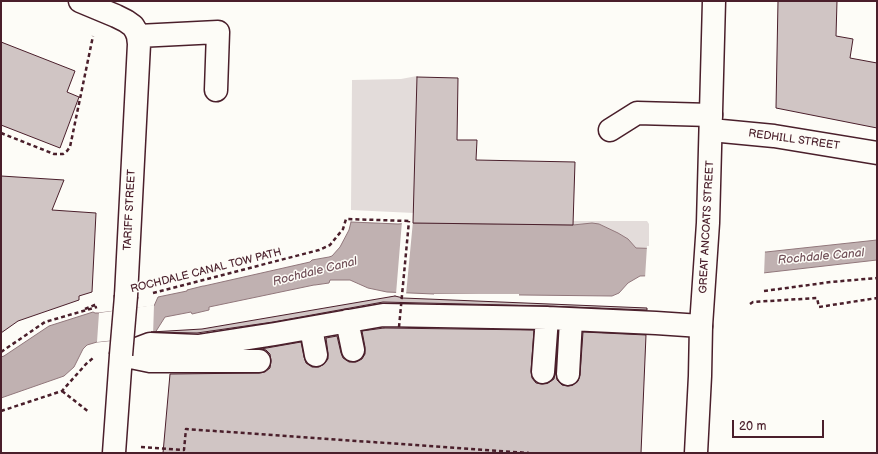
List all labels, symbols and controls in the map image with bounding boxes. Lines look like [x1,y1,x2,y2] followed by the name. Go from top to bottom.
[747,127,841,153] street label: REDHILL STREET
[697,160,717,294] street label: GREAT ANCOATS STREET
[121,169,139,251] street label: TARIFF STREET
[129,246,283,296] street label: ROCHDALE CANAL TOW PATH
[777,246,865,268] water label: Rochdale Canal
[271,255,359,289] water label: Rochdale Canal
[734,412,826,438] scale bar
[739,419,766,434] text: 20 m

